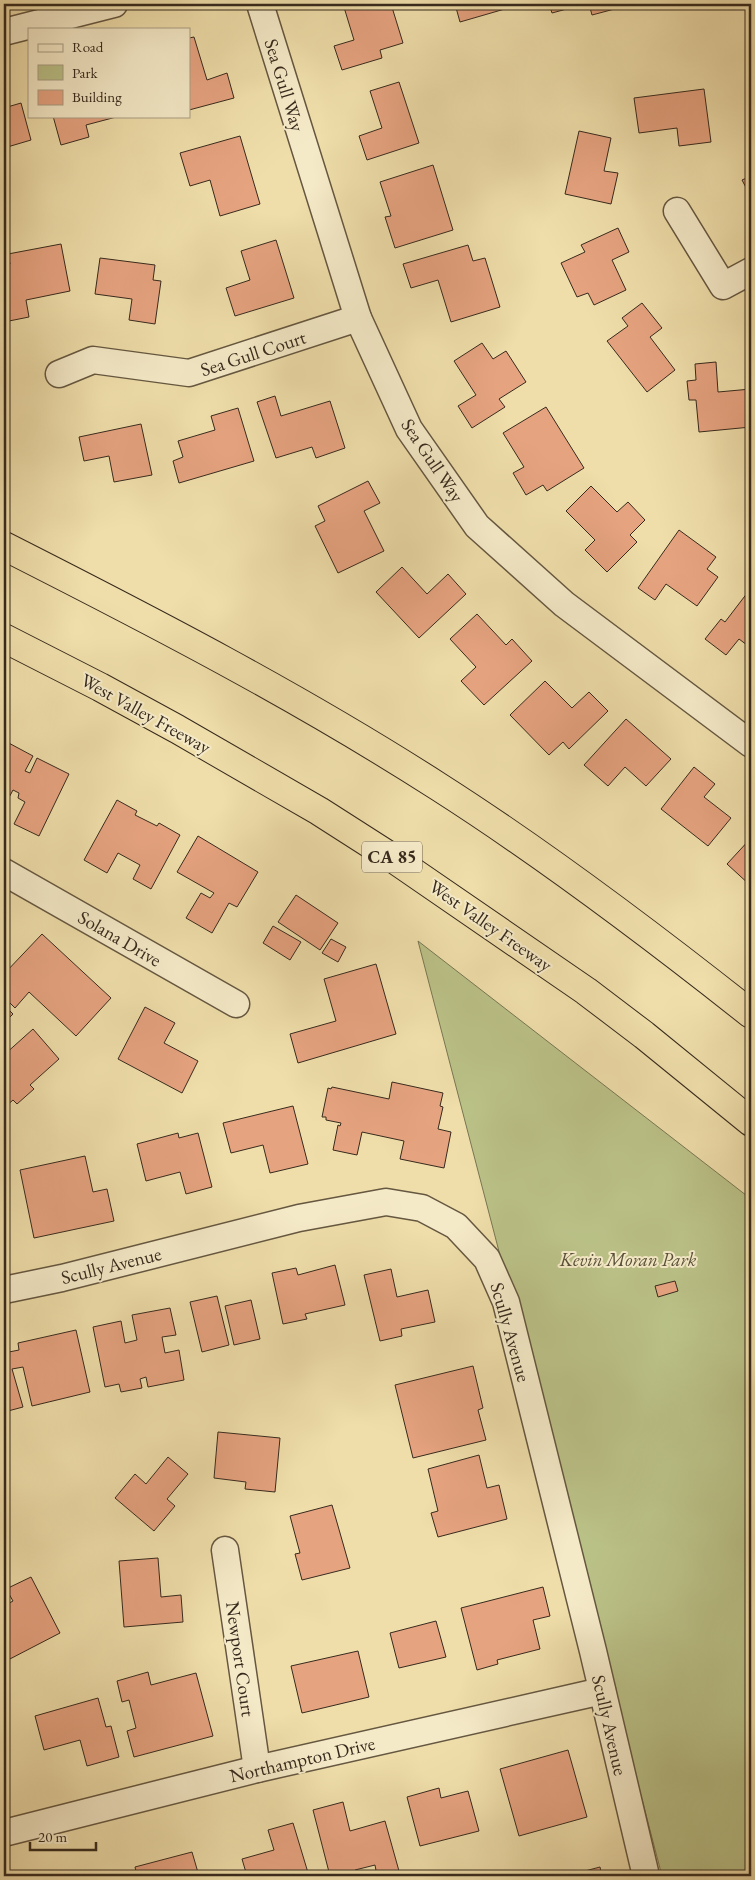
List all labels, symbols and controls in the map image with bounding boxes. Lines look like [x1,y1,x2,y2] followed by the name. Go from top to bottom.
[28,28,190,118] legend
[259,36,311,135] street label: Sea Gull Way
[72,37,104,56] text: Road
[72,63,99,82] text: Park
[72,87,122,106] text: Building
[197,325,309,382] street label: Sea Gull Court
[395,414,470,507] street label: Sea Gull Way
[76,667,216,760] street label: West Valley Freeway
[362,842,422,872] road number: CA 85
[424,874,558,978] street label: West Valley Freeway
[74,905,166,972] street label: Solana Drive
[58,1241,164,1290] street label: Scully Avenue
[559,1247,697,1272] park label: Kevin Moran Park
[484,1279,537,1385] street label: Scully Avenue
[220,1600,261,1718] street label: Newport Court
[586,1672,633,1778] street label: Scully Avenue
[227,1731,377,1788] street label: Northampton Drive
[30,1820,96,1852] scale bar
[38,1827,67,1846] text: 20 m

